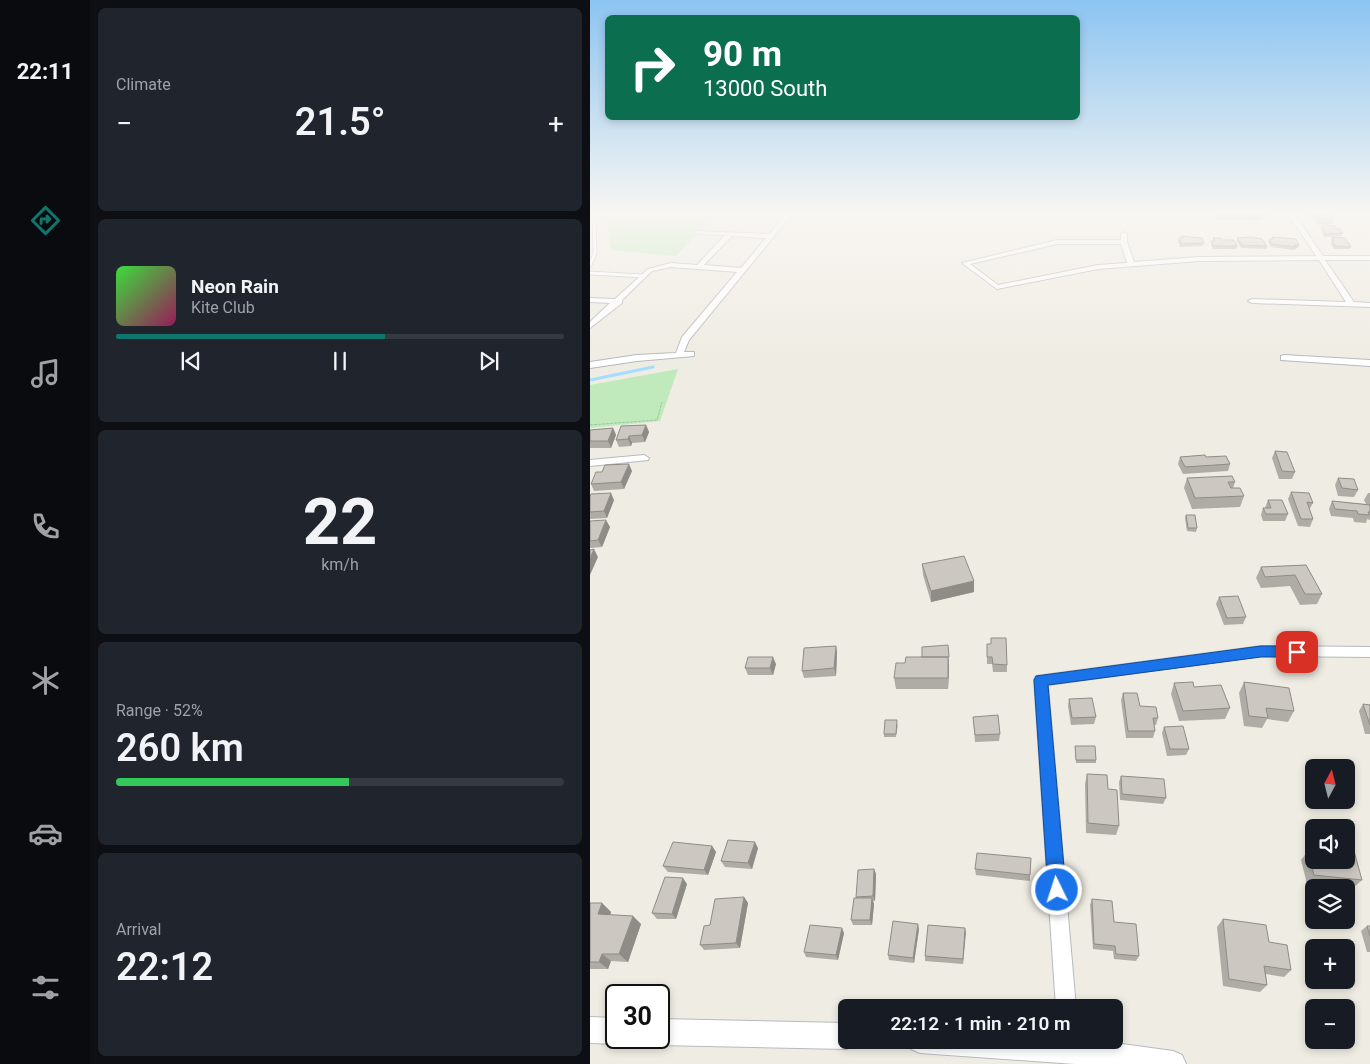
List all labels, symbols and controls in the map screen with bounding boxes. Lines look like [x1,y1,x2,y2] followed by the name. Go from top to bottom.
[703,34,782,75] text: 90 m
[620,35,685,100] icon: right
[17,59,73,84] text: 22:11
[116,75,171,94] text: Climate
[703,76,827,101] text: 13000 South
[295,100,385,144] text: 21.5°
[116,107,132,140] text: −
[548,107,564,140] text: +
[28,203,63,238] icon: directions
[191,275,279,298] text: Neon Rain
[191,298,255,317] text: Kite Club
[177,347,205,375] icon: previous
[326,347,354,375] icon: pause
[475,347,503,375] icon: next
[28,356,63,391] icon: music
[303,484,377,560] text: 22
[28,509,63,544] icon: phone
[321,555,359,574] text: km/h
[1276,631,1318,673] pin
[1283,638,1311,666] icon: arrive
[28,663,63,698] icon: climate
[116,701,203,720] text: Range · 52%
[116,726,244,770] text: 260 km
[1305,759,1355,809] north arrow
[1305,759,1355,1049] map controls
[28,816,63,851] icon: car
[1305,819,1355,869] button: sound
[1030,863,1082,915] position arrow
[1305,879,1355,929] button: layers
[116,920,161,939] text: Arrival
[1305,939,1355,989] button: +
[116,945,213,989] text: 22:12
[28,970,63,1005] icon: filters
[605,984,670,1049] speed limit sign: 30
[1305,999,1355,1049] button: −
[890,1012,1071,1035] text: 22:12 · 1 min · 210 m

